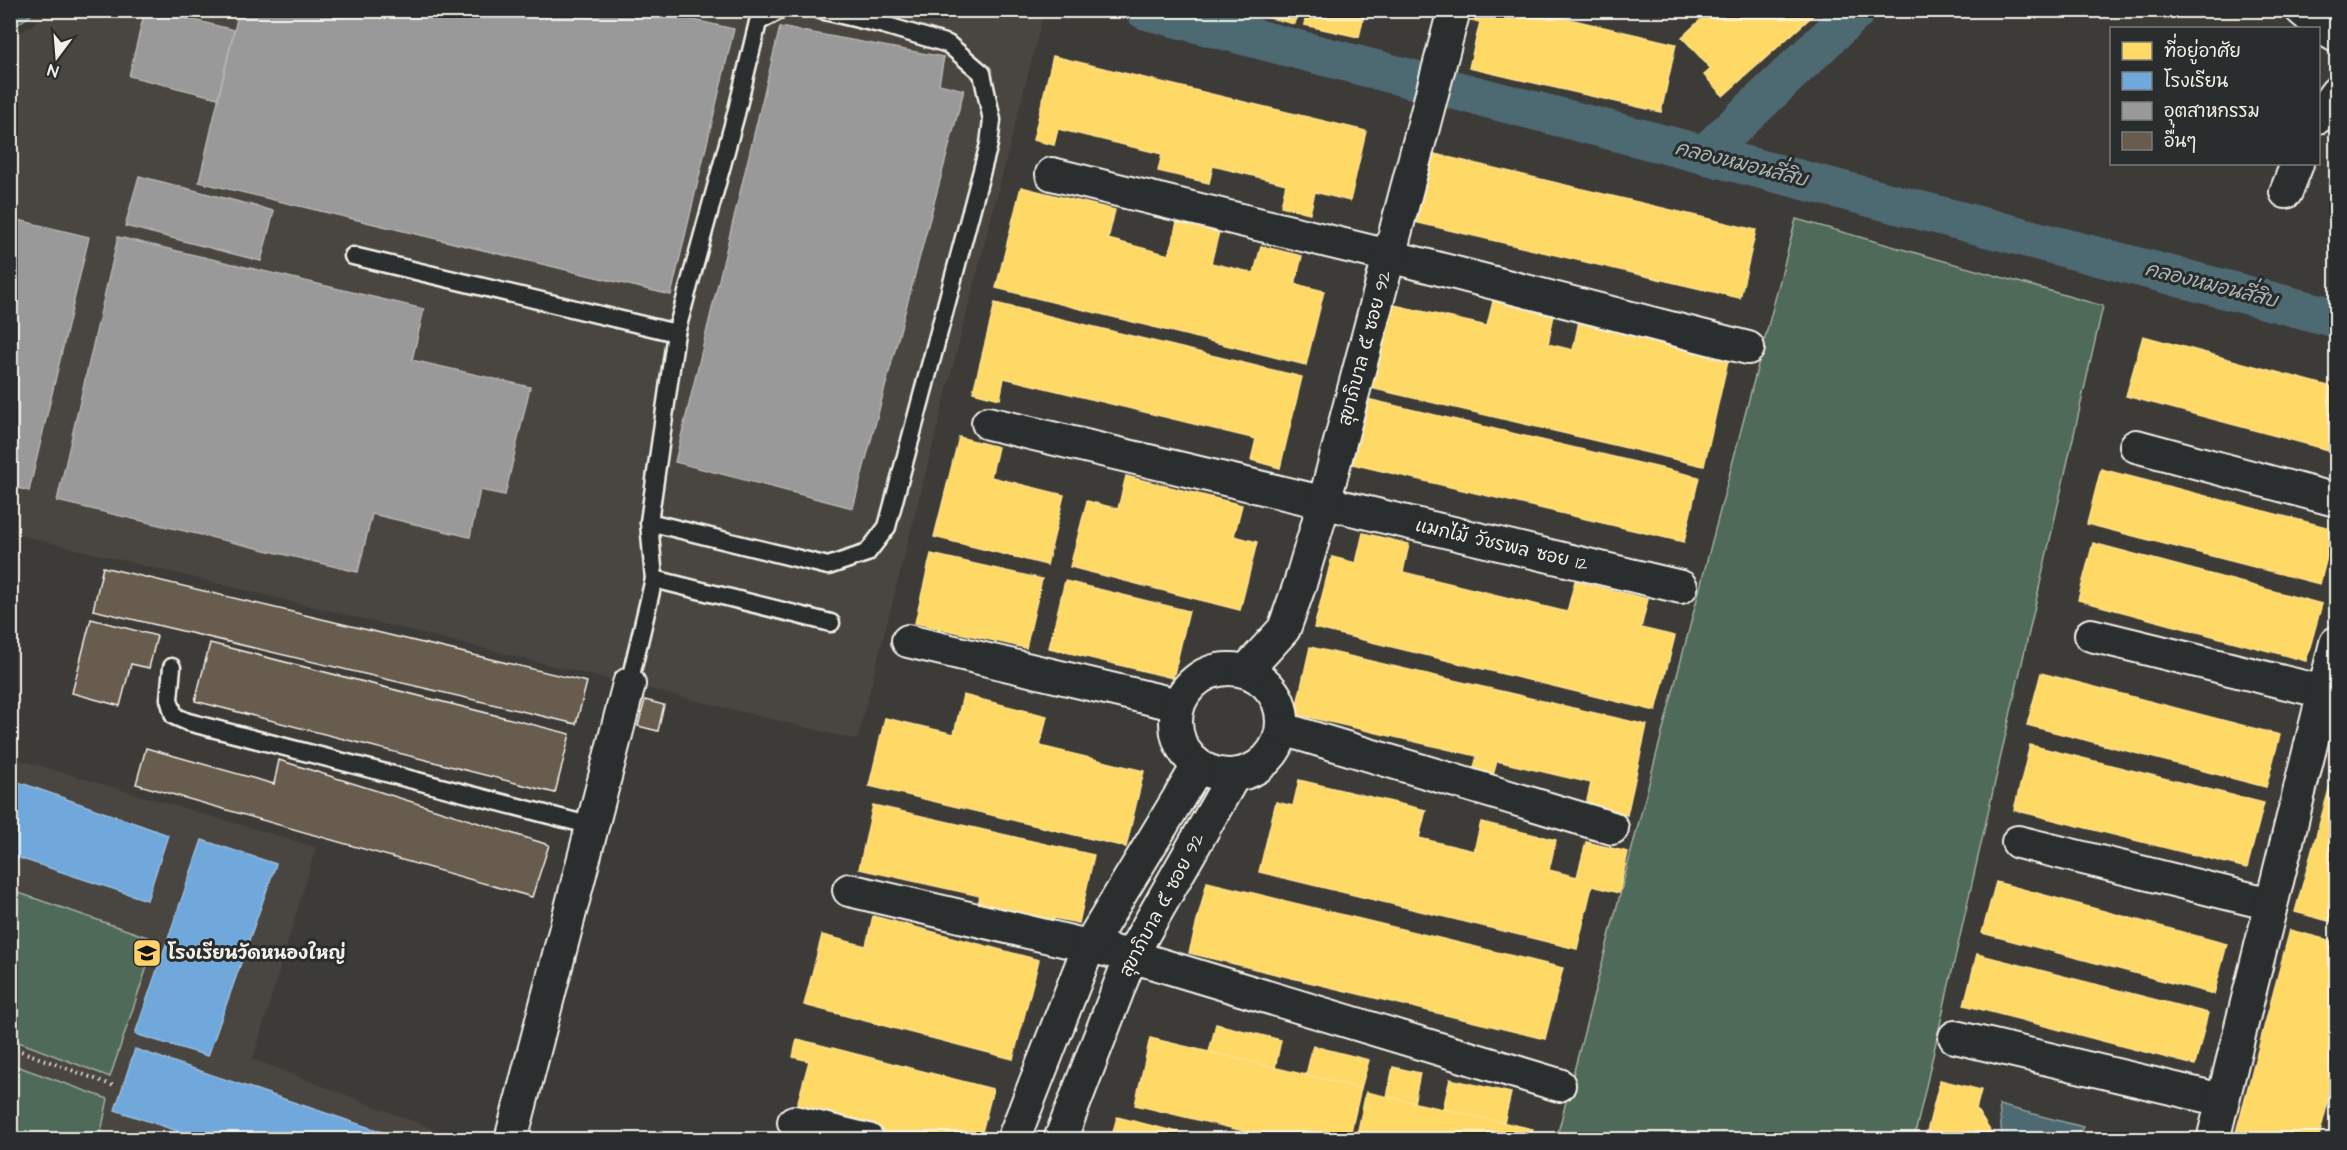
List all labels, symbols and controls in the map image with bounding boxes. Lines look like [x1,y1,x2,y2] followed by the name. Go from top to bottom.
[27,27,87,87] north arrow
[2110,27,2320,165] legend
[2164,33,2241,65] text: ที่อยู่อาศัย
[45,59,61,82] text: N
[2164,68,2228,94] text: โรงเรียน
[2164,99,2260,125] text: อุตสาหกรรม
[2164,123,2196,154] text: อื่นๆ
[1672,129,1813,194] water label: คลองหมอนสี่สิบ
[2142,250,2283,315] water label: คลองหมอนสี่สิบ
[1332,267,1399,428] street label: สุขาภิบาล ๕ ซอย 92
[1413,512,1592,577] street label: แมกไม้ วัชรพล ซอย 12
[1114,828,1212,982] street label: สุขาภิบาล ๕ ซอย 92
[131,937,163,969] school or university icon: โรงเรียนวัดหนองใหญ่
[167,941,345,966] place label: โรงเรียนวัดหนองใหญ่

